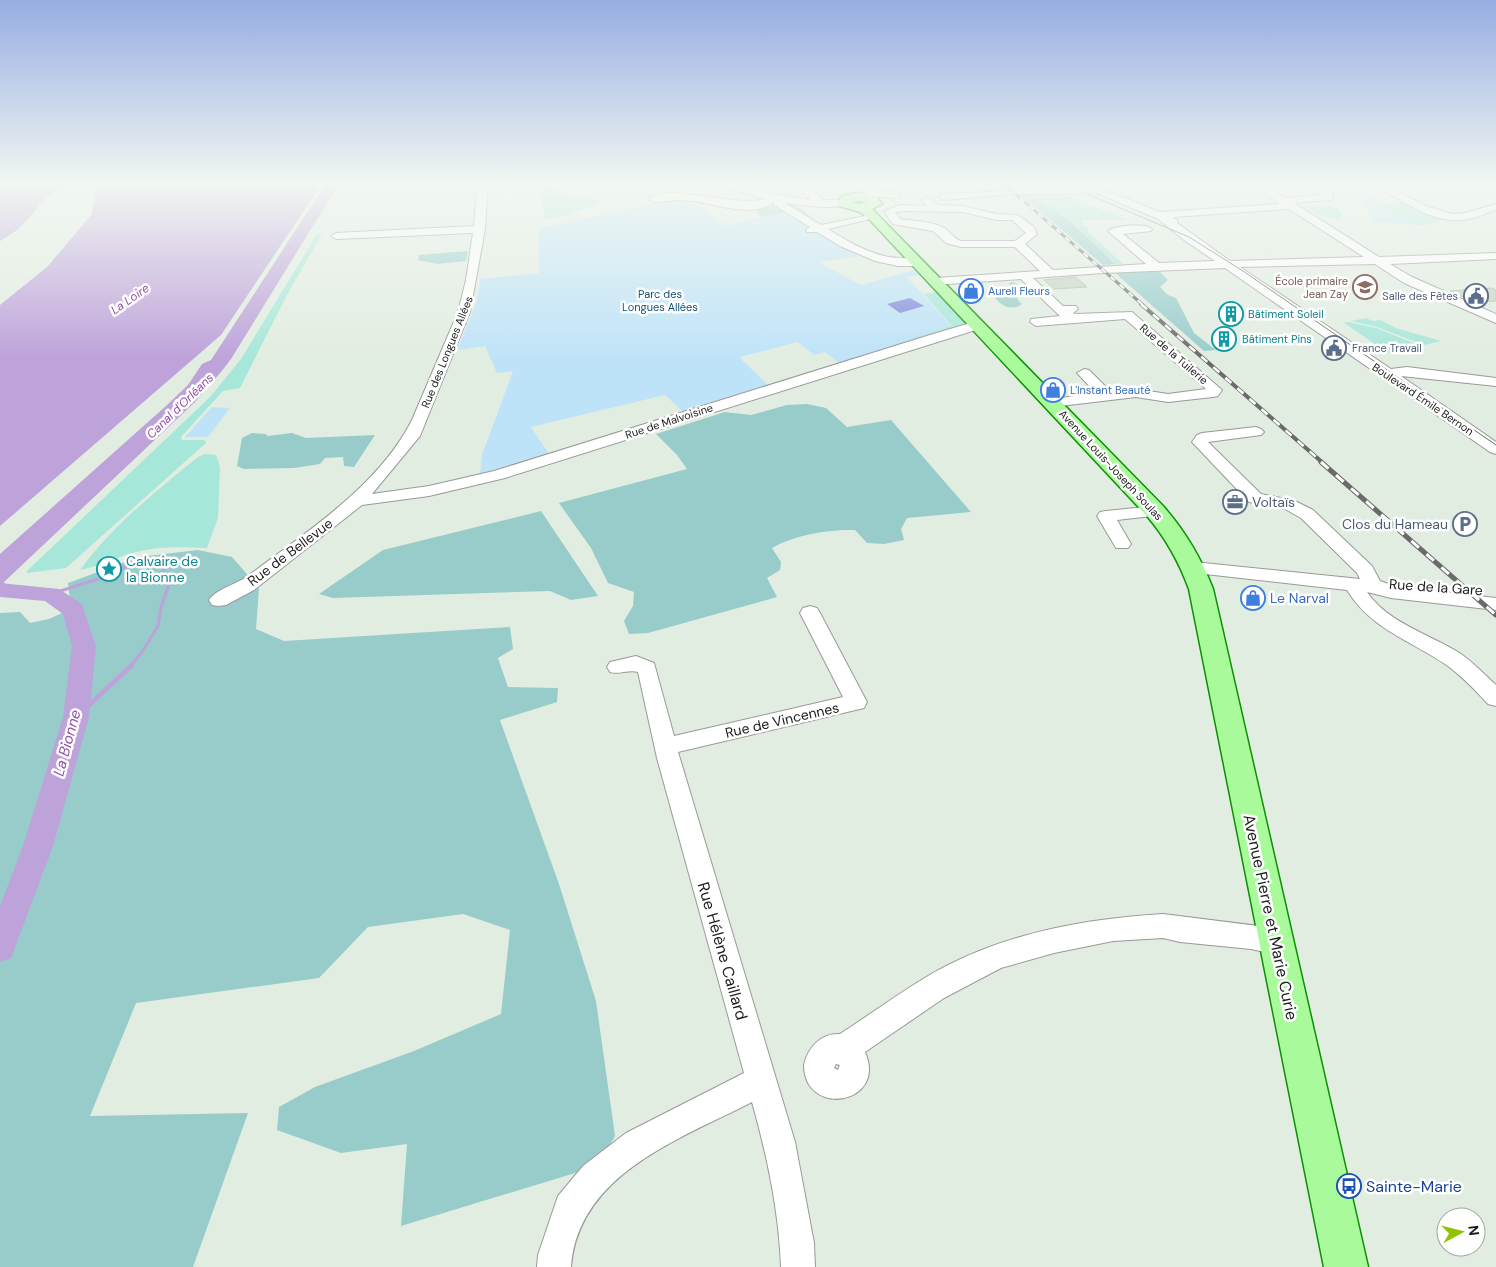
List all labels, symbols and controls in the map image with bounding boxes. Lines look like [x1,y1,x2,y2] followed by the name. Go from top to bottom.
[1275,274,1348,301] place label: École primaire Jean Zay
[1352,274,1378,300] school or university icon: École primaire Jean Zay
[958,278,984,304] shop icon: Aurell Fleurs
[108,280,153,318] water label: La Loire
[1463,283,1489,309] public building icon: Salle des Fêtes
[988,284,1050,298] place label: Aurell Fleurs
[622,287,698,314] park label: Parc des Longues Allées
[1382,289,1458,303] place label: Salle des Fêtes
[418,294,476,410] street label: Rue des Longues Allées
[1218,301,1244,327] building icon: Bâtiment Soleil
[1248,307,1324,321] place label: Bâtiment Soleil
[1137,321,1211,387] street label: Rue de la Tuilerie
[1211,326,1237,352] building icon: Bâtiment Pins
[1242,332,1312,346] place label: Bâtiment Pins
[1321,335,1347,361] public building icon: France Travail
[1352,341,1422,355] place label: France Travail
[1370,360,1476,438] street label: Boulevard Émile Bernon
[143,370,217,442] water label: Canal d'Orléans
[1040,377,1066,403] shop icon: L'Instant Beauté
[1070,383,1150,397] place label: L'Instant Beauté
[623,400,715,442] street label: Rue de Malvoisine
[1056,407,1166,523] street label: Avenue Louis-Joseph Soulas
[1222,489,1248,515] office icon: Voltaïs
[1252,493,1295,511] place label: Voltaïs
[1452,511,1478,537] parking icon: Clos du Hameau
[244,514,336,590] street label: Rue de Bellevue
[1342,515,1448,533] place label: Clos du Hameau
[126,552,198,586] place label: Calvaire de la Bionne
[96,556,122,582] place icon: Calvaire de la Bionne
[1388,575,1484,599] street label: Rue de la Gare
[1240,585,1266,611] shop icon: Le Narval
[1270,589,1329,607] place label: Le Narval
[723,698,841,742] street label: Rue de Vincennes
[49,707,86,778] water label: La Bionne
[1238,812,1303,1022] street label: Avenue Pierre et Marie Curie
[693,880,752,1023] street label: Rue Hélène Caillard
[1336,1173,1362,1199] bus stop icon: Sainte-Marie
[1366,1176,1462,1197] place label: Sainte-Marie
[1436,1207,1486,1257] north arrow
[1464,1224,1483,1237] text: N

